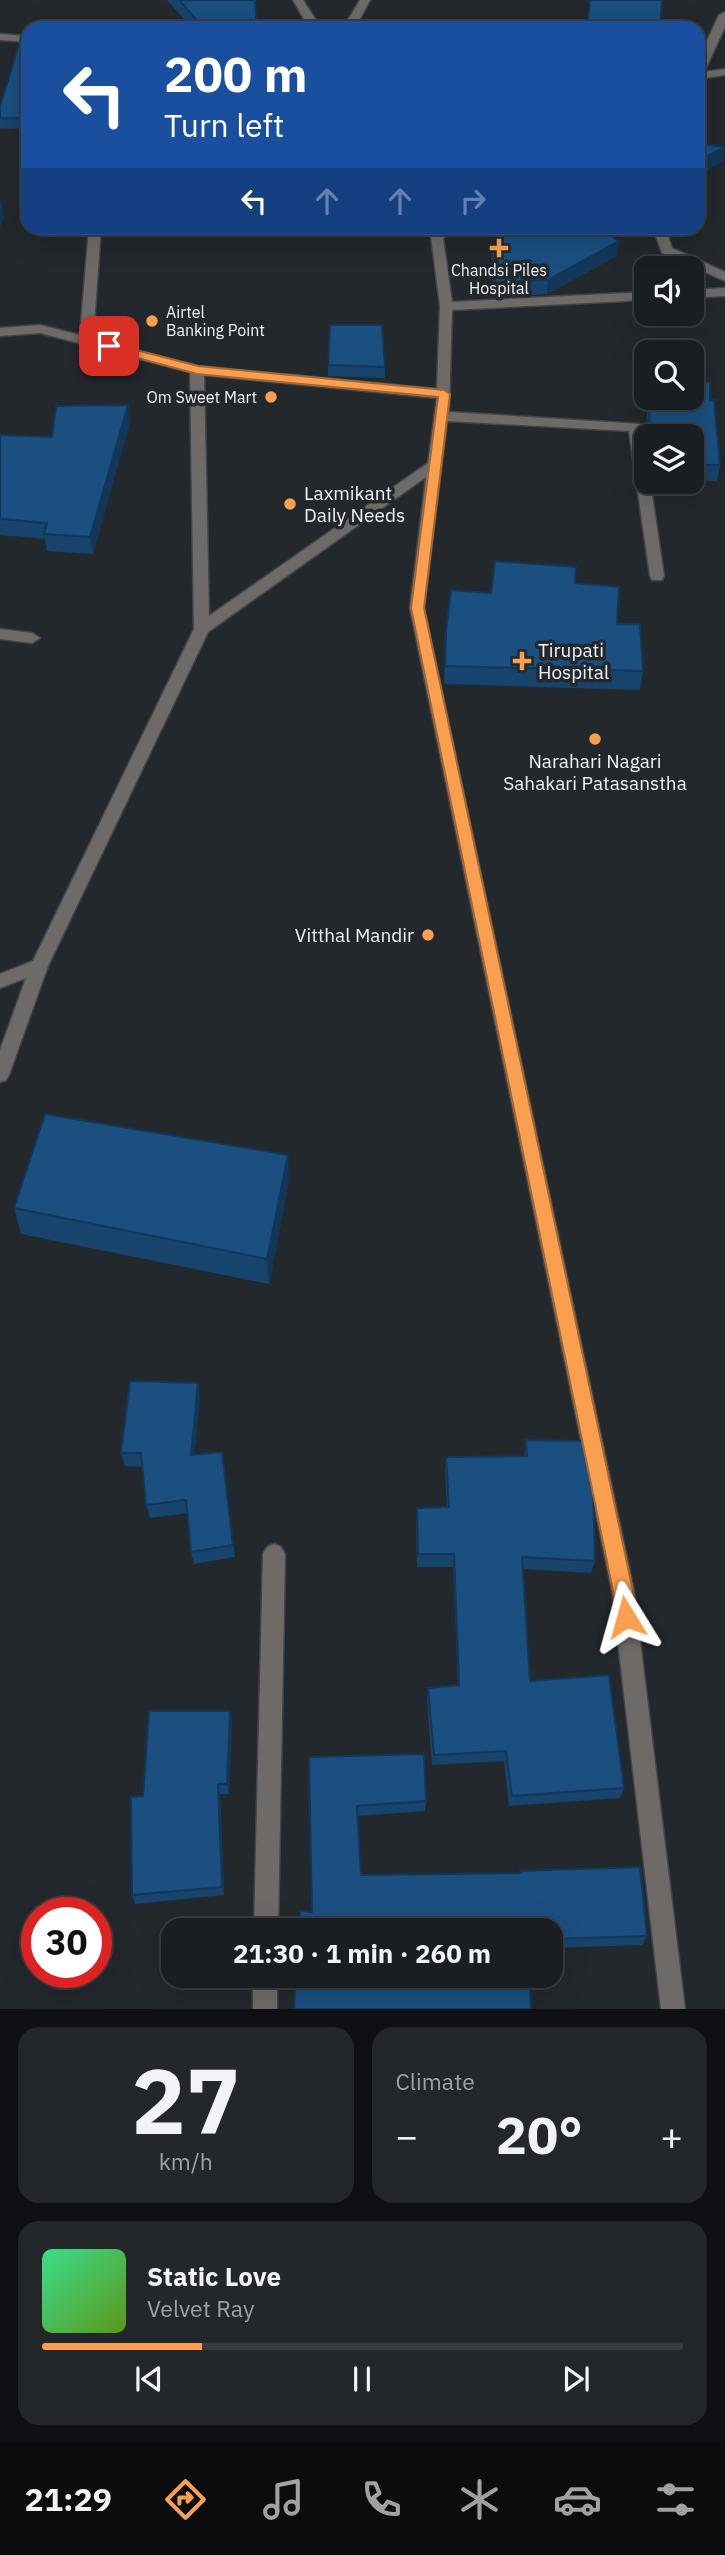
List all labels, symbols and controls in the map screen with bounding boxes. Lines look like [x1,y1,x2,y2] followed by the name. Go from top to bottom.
[164,42,308,105] text: 200 m
[49,49,140,140] icon: left
[164,104,284,146] text: Turn left
[235,182,273,220] icon: left
[308,182,346,220] icon: ahead
[381,182,419,220] icon: ahead
[454,182,492,220] icon: right
[489,238,509,258] marker: Chandsi Piles Hospital
[634,256,704,494] map controls
[634,256,704,326] button: sound
[451,260,547,298] place label: Chandsi Piles Hospital
[166,302,265,340] place label: Airtel Banking Point
[144,313,160,329] marker: Airtel Banking Point
[79,316,139,376] pin
[90,327,128,365] icon: arrive
[634,340,704,410] button: search
[146,387,257,407] place label: Om Sweet Mart
[263,389,279,405] marker: Om Sweet Mart
[634,424,704,494] button: layers
[304,481,405,527] place label: Laxmikant Daily Needs
[282,496,298,512] marker: Laxmikant Daily Needs
[538,638,609,684] place label: Tirupati Hospital
[512,651,532,671] marker: Tirupati Hospital
[587,731,603,747] marker: Narahari Nagari Sahakari Patasanstha
[503,749,687,795] place label: Narahari Nagari Sahakari Patasanstha
[295,923,414,947] place label: Vitthal Mandir
[420,927,436,943] marker: Vitthal Mandir
[589,1580,663,1654] position arrow
[21,1897,112,1988] speed limit sign: 30
[233,1936,491,1970] text: 21:30 · 1 min · 260 m
[131,2041,240,2159] text: 27
[396,2066,475,2096] text: Climate
[496,2101,583,2168] text: 20°
[396,2111,418,2160] text: −
[660,2111,683,2160] text: +
[159,2146,213,2176] text: km/h
[147,2259,281,2293] text: Static Love
[147,2293,254,2323] text: Velvet Ray
[130,2360,168,2398] icon: previous
[343,2360,381,2398] icon: pause
[557,2360,595,2398] icon: next
[161,2475,210,2524] icon: directions
[259,2475,308,2524] icon: music
[357,2475,406,2524] icon: phone
[455,2475,504,2524] icon: climate
[553,2475,602,2524] icon: car
[651,2475,700,2524] icon: filters
[25,2478,112,2520] text: 21:29

